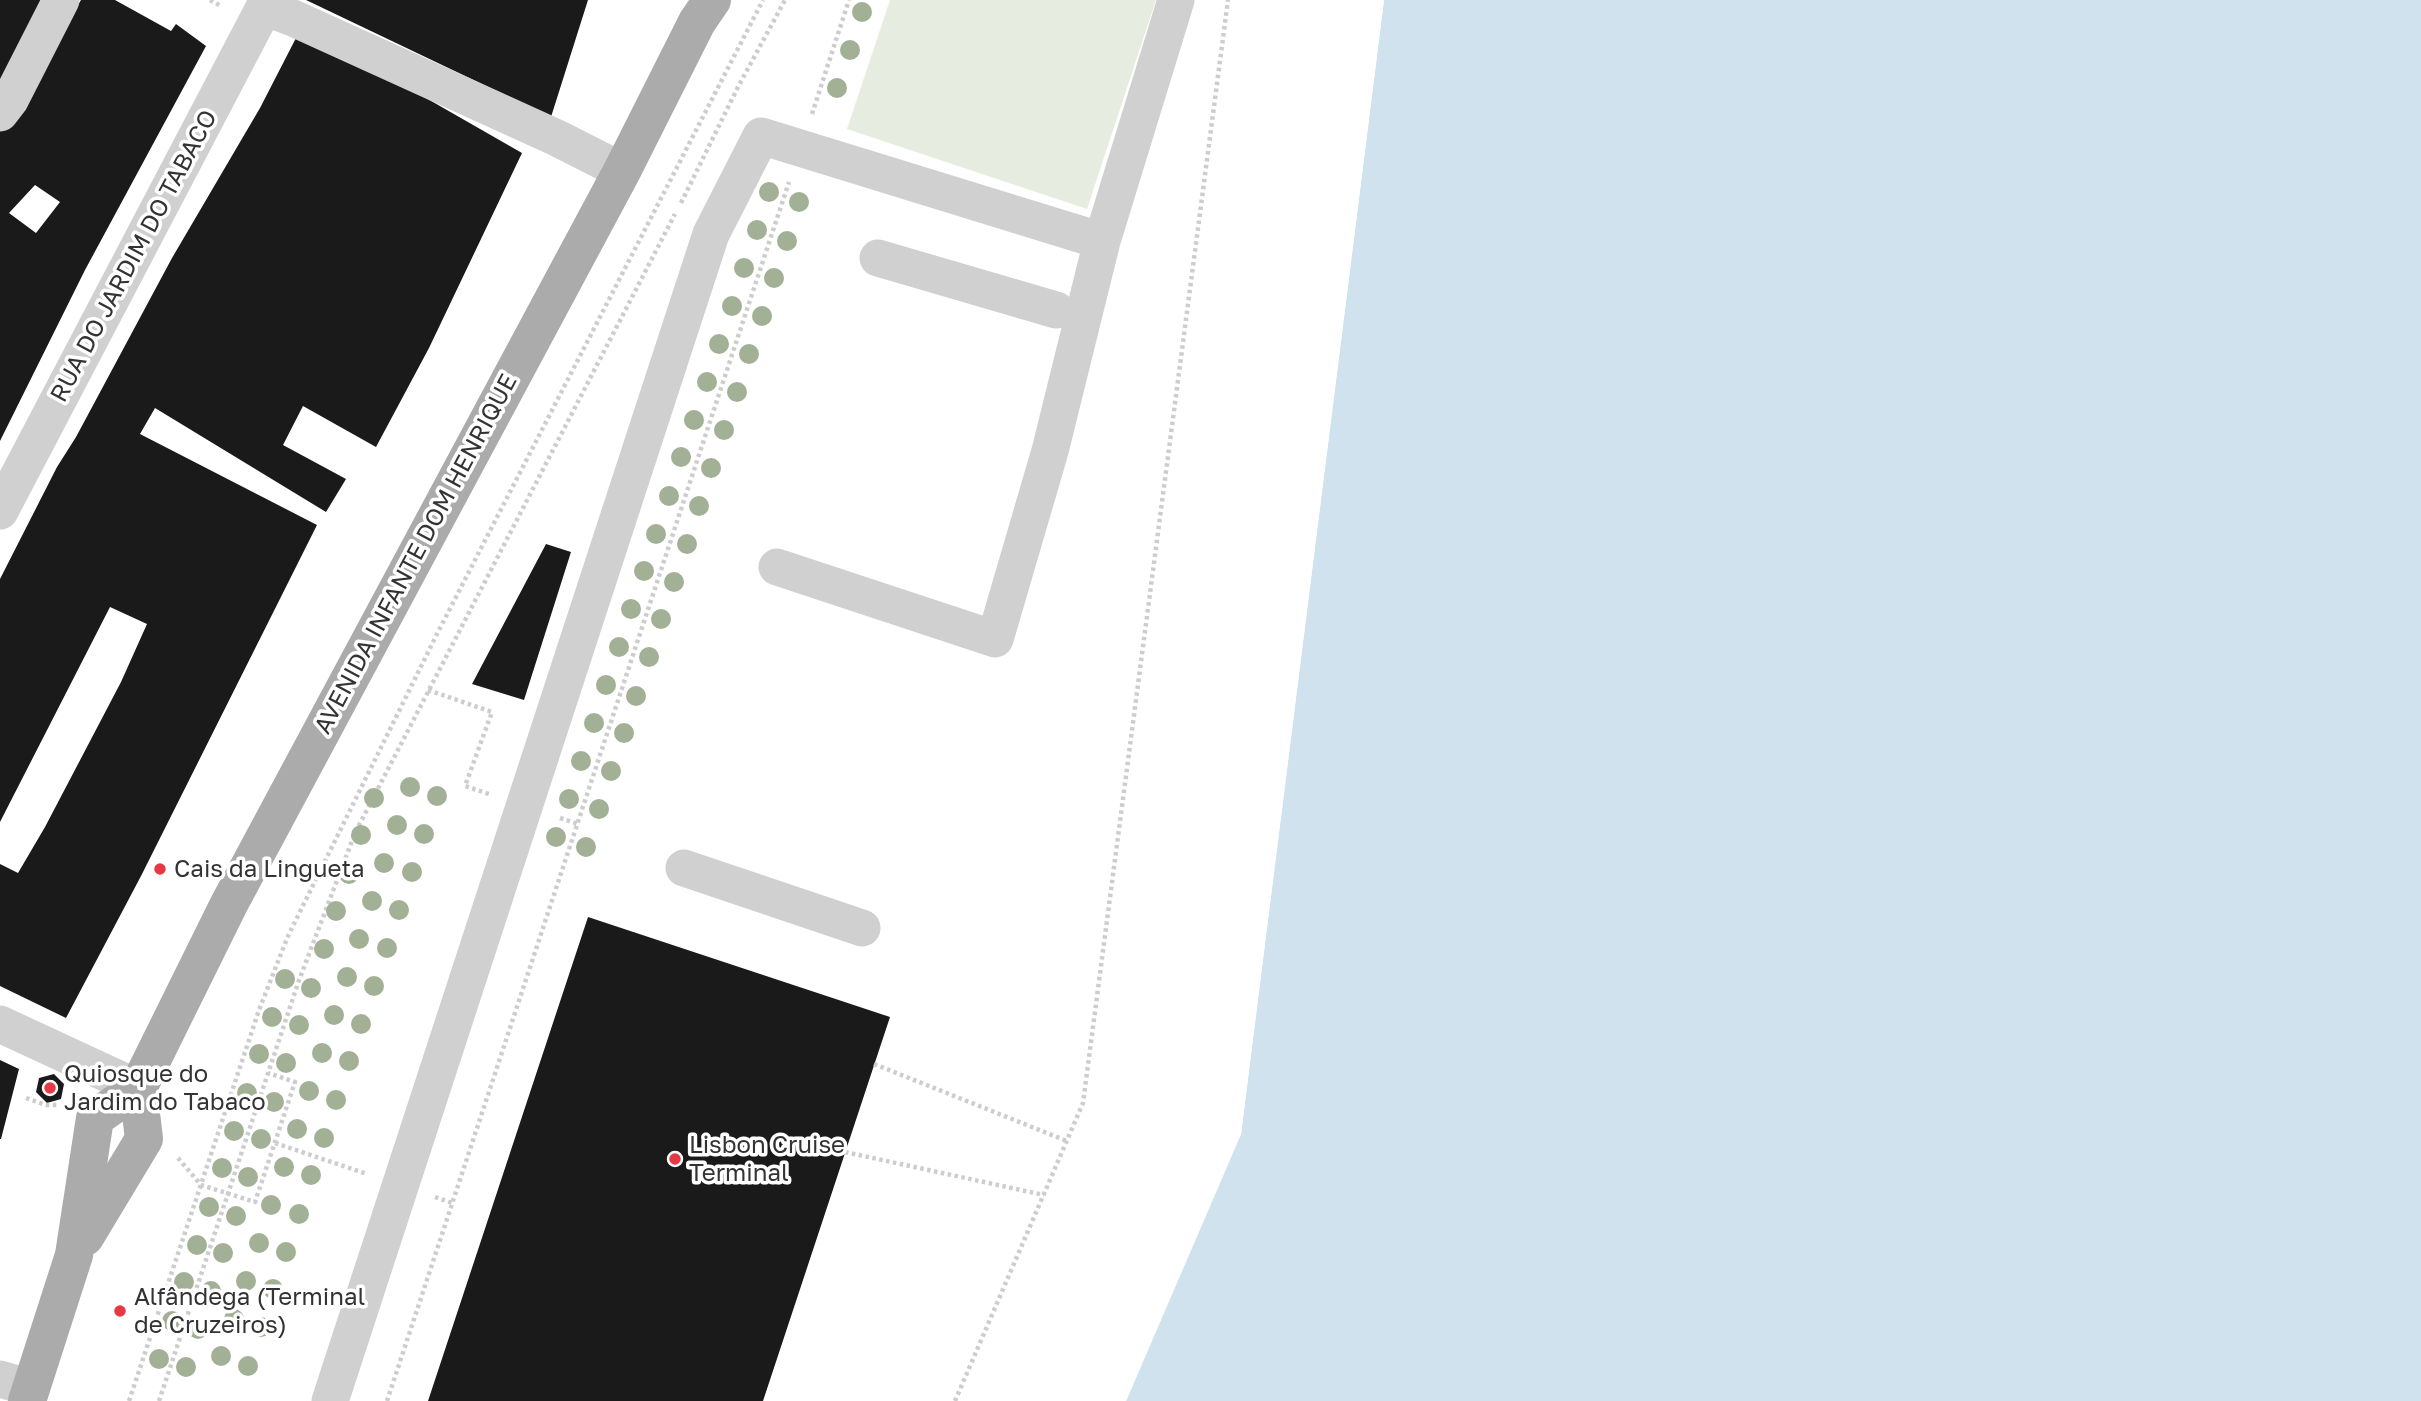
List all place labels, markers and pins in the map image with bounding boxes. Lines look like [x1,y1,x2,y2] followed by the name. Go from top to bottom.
[174,855,365,883] place label: Cais da Lingueta
[152,861,168,877] marker: Cais da Lingueta
[64,1060,266,1116] place label: Quiosque do Jardim do Tabaco
[42,1080,58,1096] marker: Quiosque do Jardim do Tabaco
[689,1131,845,1187] place label: Lisbon Cruise Terminal
[667,1151,683,1167] marker: Lisbon Cruise Terminal
[134,1283,365,1339] place label: Alfândega (Terminal de Cruzeiros)
[112,1303,128,1319] marker: Alfândega (Terminal de Cruzeiros)

